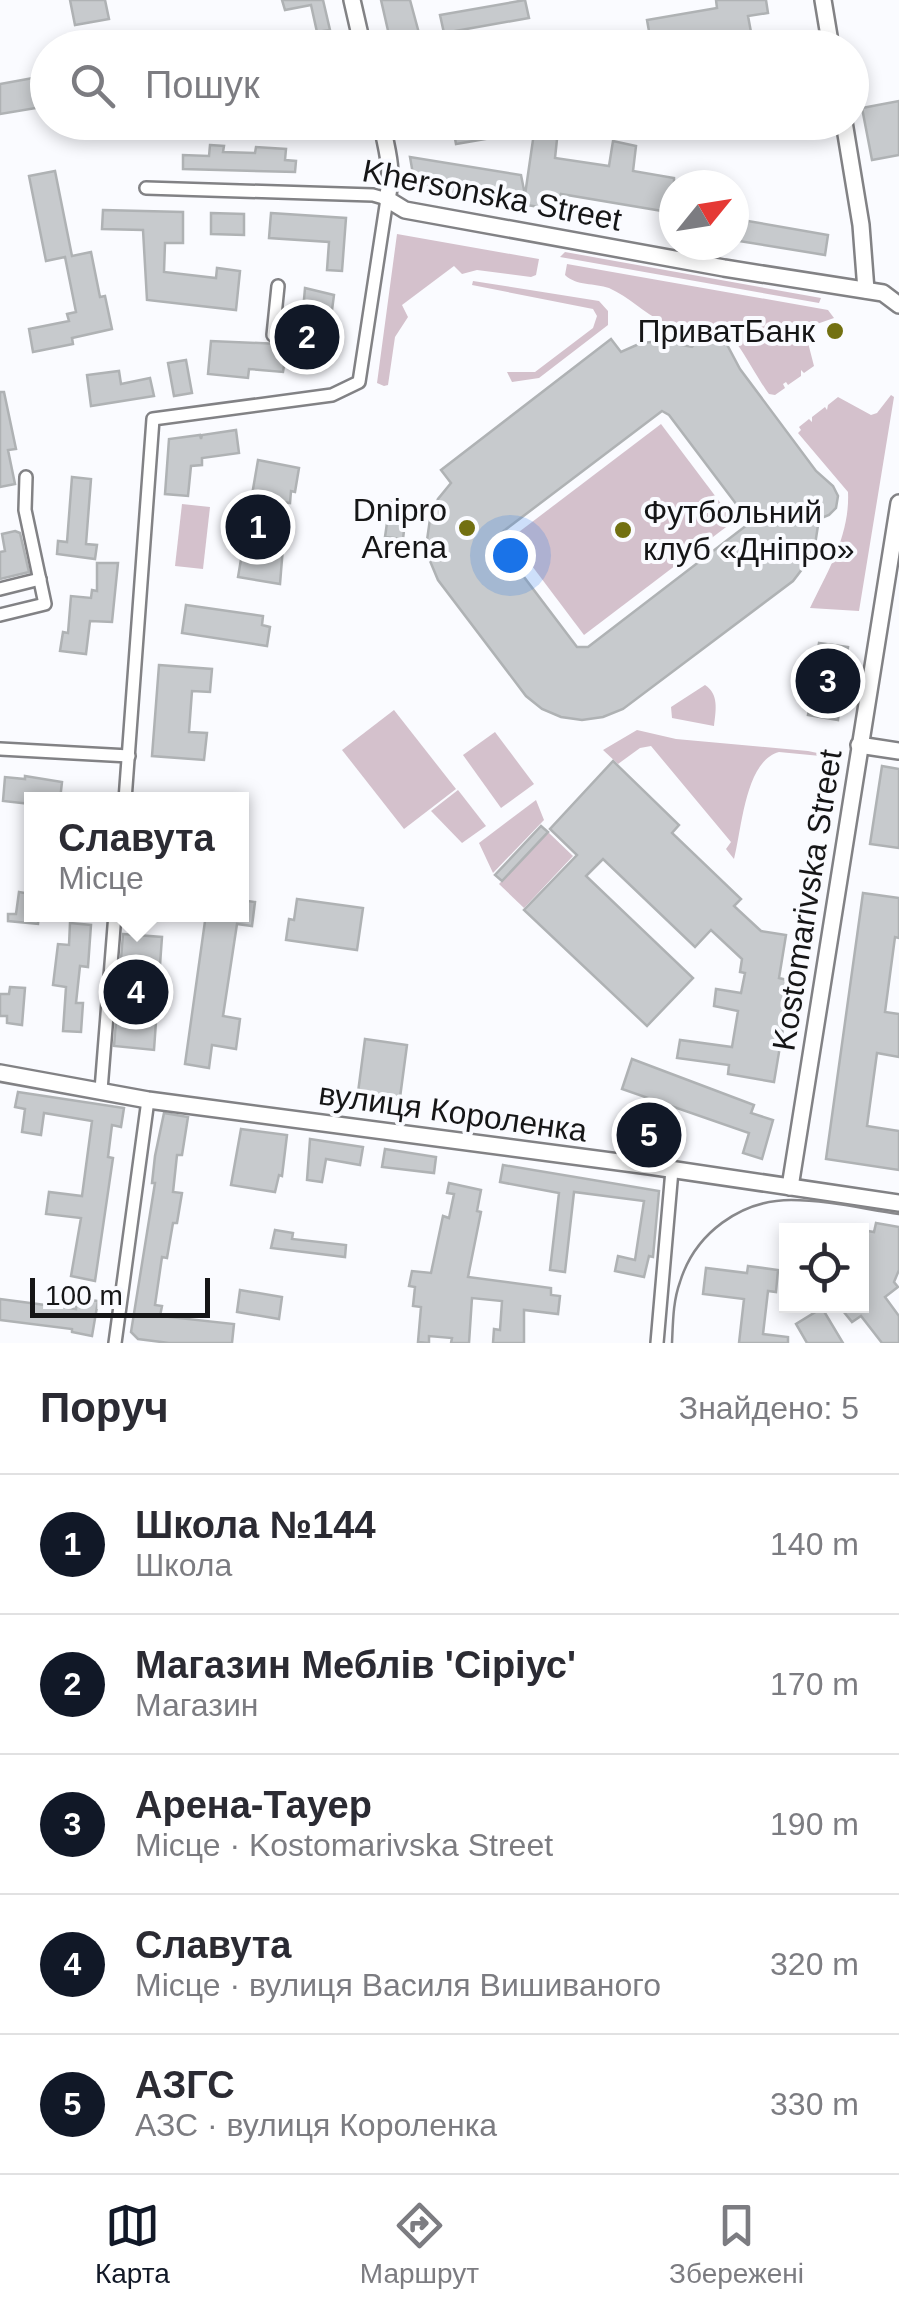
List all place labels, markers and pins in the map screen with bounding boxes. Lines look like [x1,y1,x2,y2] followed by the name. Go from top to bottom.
[274,300,340,374] pin: 2
[637,313,816,349] place label: ПриватБанк
[824,320,846,342] marker: ПриватБанк
[226,490,290,564] pin: 1
[353,492,447,565] place label: Dnipro Arena
[643,494,855,567] place label: Футбольний клуб «Дніпро»
[456,517,478,539] marker: Dnipro Arena
[612,519,634,541] marker: Футбольний клуб «Дніпро»
[796,644,860,718] pin: 3
[104,954,168,1030] pin: 4
[616,1098,682,1172] pin: 5

